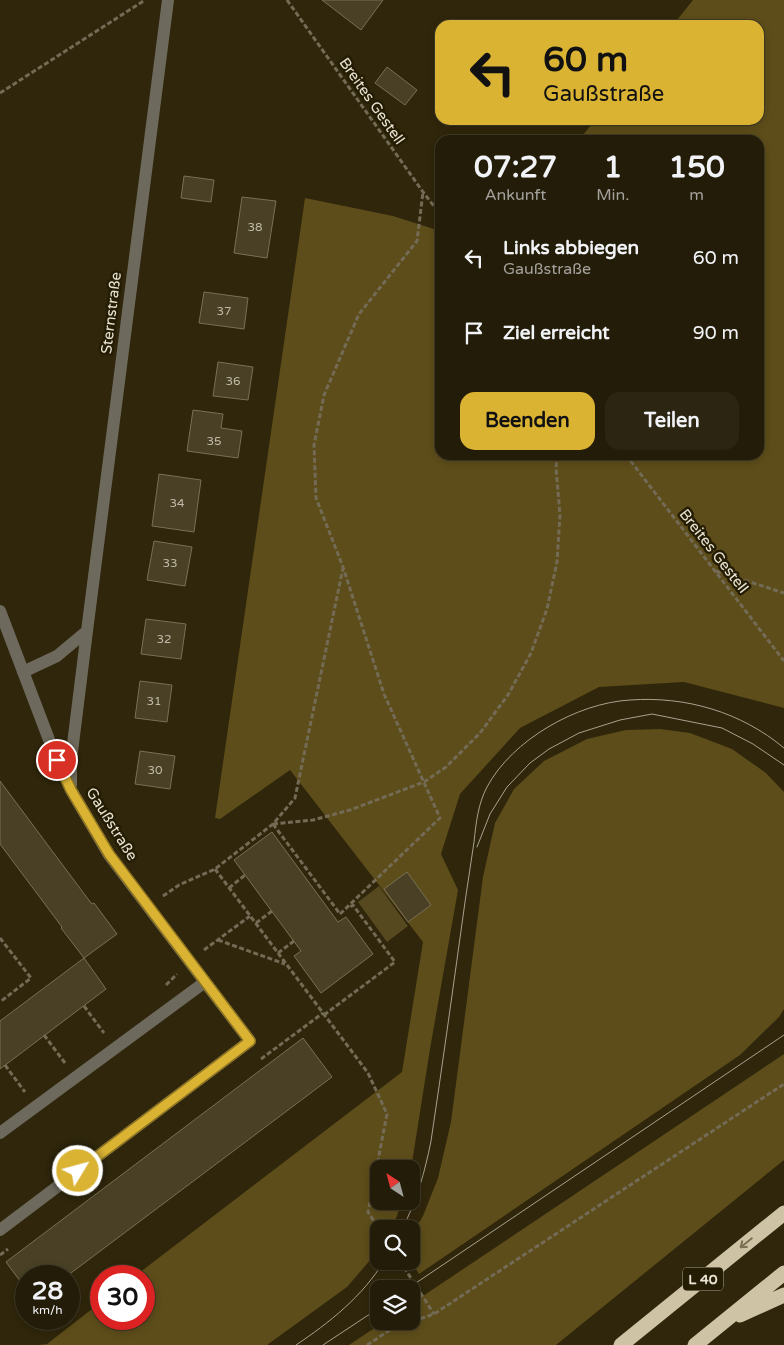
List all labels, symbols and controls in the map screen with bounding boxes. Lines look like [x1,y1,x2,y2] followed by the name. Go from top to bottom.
[543,39,628,81] text: 60 m
[460,40,525,105] icon: left
[335,54,409,148] street label: Breites Gestell
[543,81,664,107] text: Gaußstraße
[474,149,557,186] text: 07:27
[603,149,622,186] text: 1
[668,149,725,186] text: 150
[485,185,546,205] text: Ankunft
[596,185,629,205] text: Min.
[689,185,704,205] text: m
[247,220,263,234] house number: 38
[503,237,639,259] text: Links abbiegen
[460,244,488,272] icon: left
[693,247,739,269] text: 60 m
[503,259,591,279] text: Gaußstraße
[97,271,125,355] street label: Sternstraße
[216,304,232,318] house number: 37
[460,319,488,347] icon: arrive
[503,322,610,344] text: Ziel erreicht
[693,322,739,344] text: 90 m
[225,374,241,388] house number: 36
[460,392,595,450] button: Beenden
[605,392,739,450] button: Teilen
[206,434,222,448] house number: 35
[169,496,185,510] house number: 34
[676,505,752,597] street label: Breites Gestell
[162,556,178,570] house number: 33
[156,632,172,646] house number: 32
[146,694,162,708] house number: 31
[36,739,78,781] pin
[43,746,71,774] icon: arrive
[147,763,163,777] house number: 30
[82,784,142,864] street label: Gaußstraße
[51,1144,103,1196] position arrow
[370,1160,420,1210] north arrow
[370,1160,420,1330] map controls
[370,1220,420,1270] button: search
[740,1238,753,1249] one-way arrow
[90,1265,155,1330] speed limit sign: 30
[683,1268,723,1290] road number: L 40
[32,1276,63,1306] text: 28
[370,1280,420,1330] button: layers
[32,1303,63,1317] text: km/h

